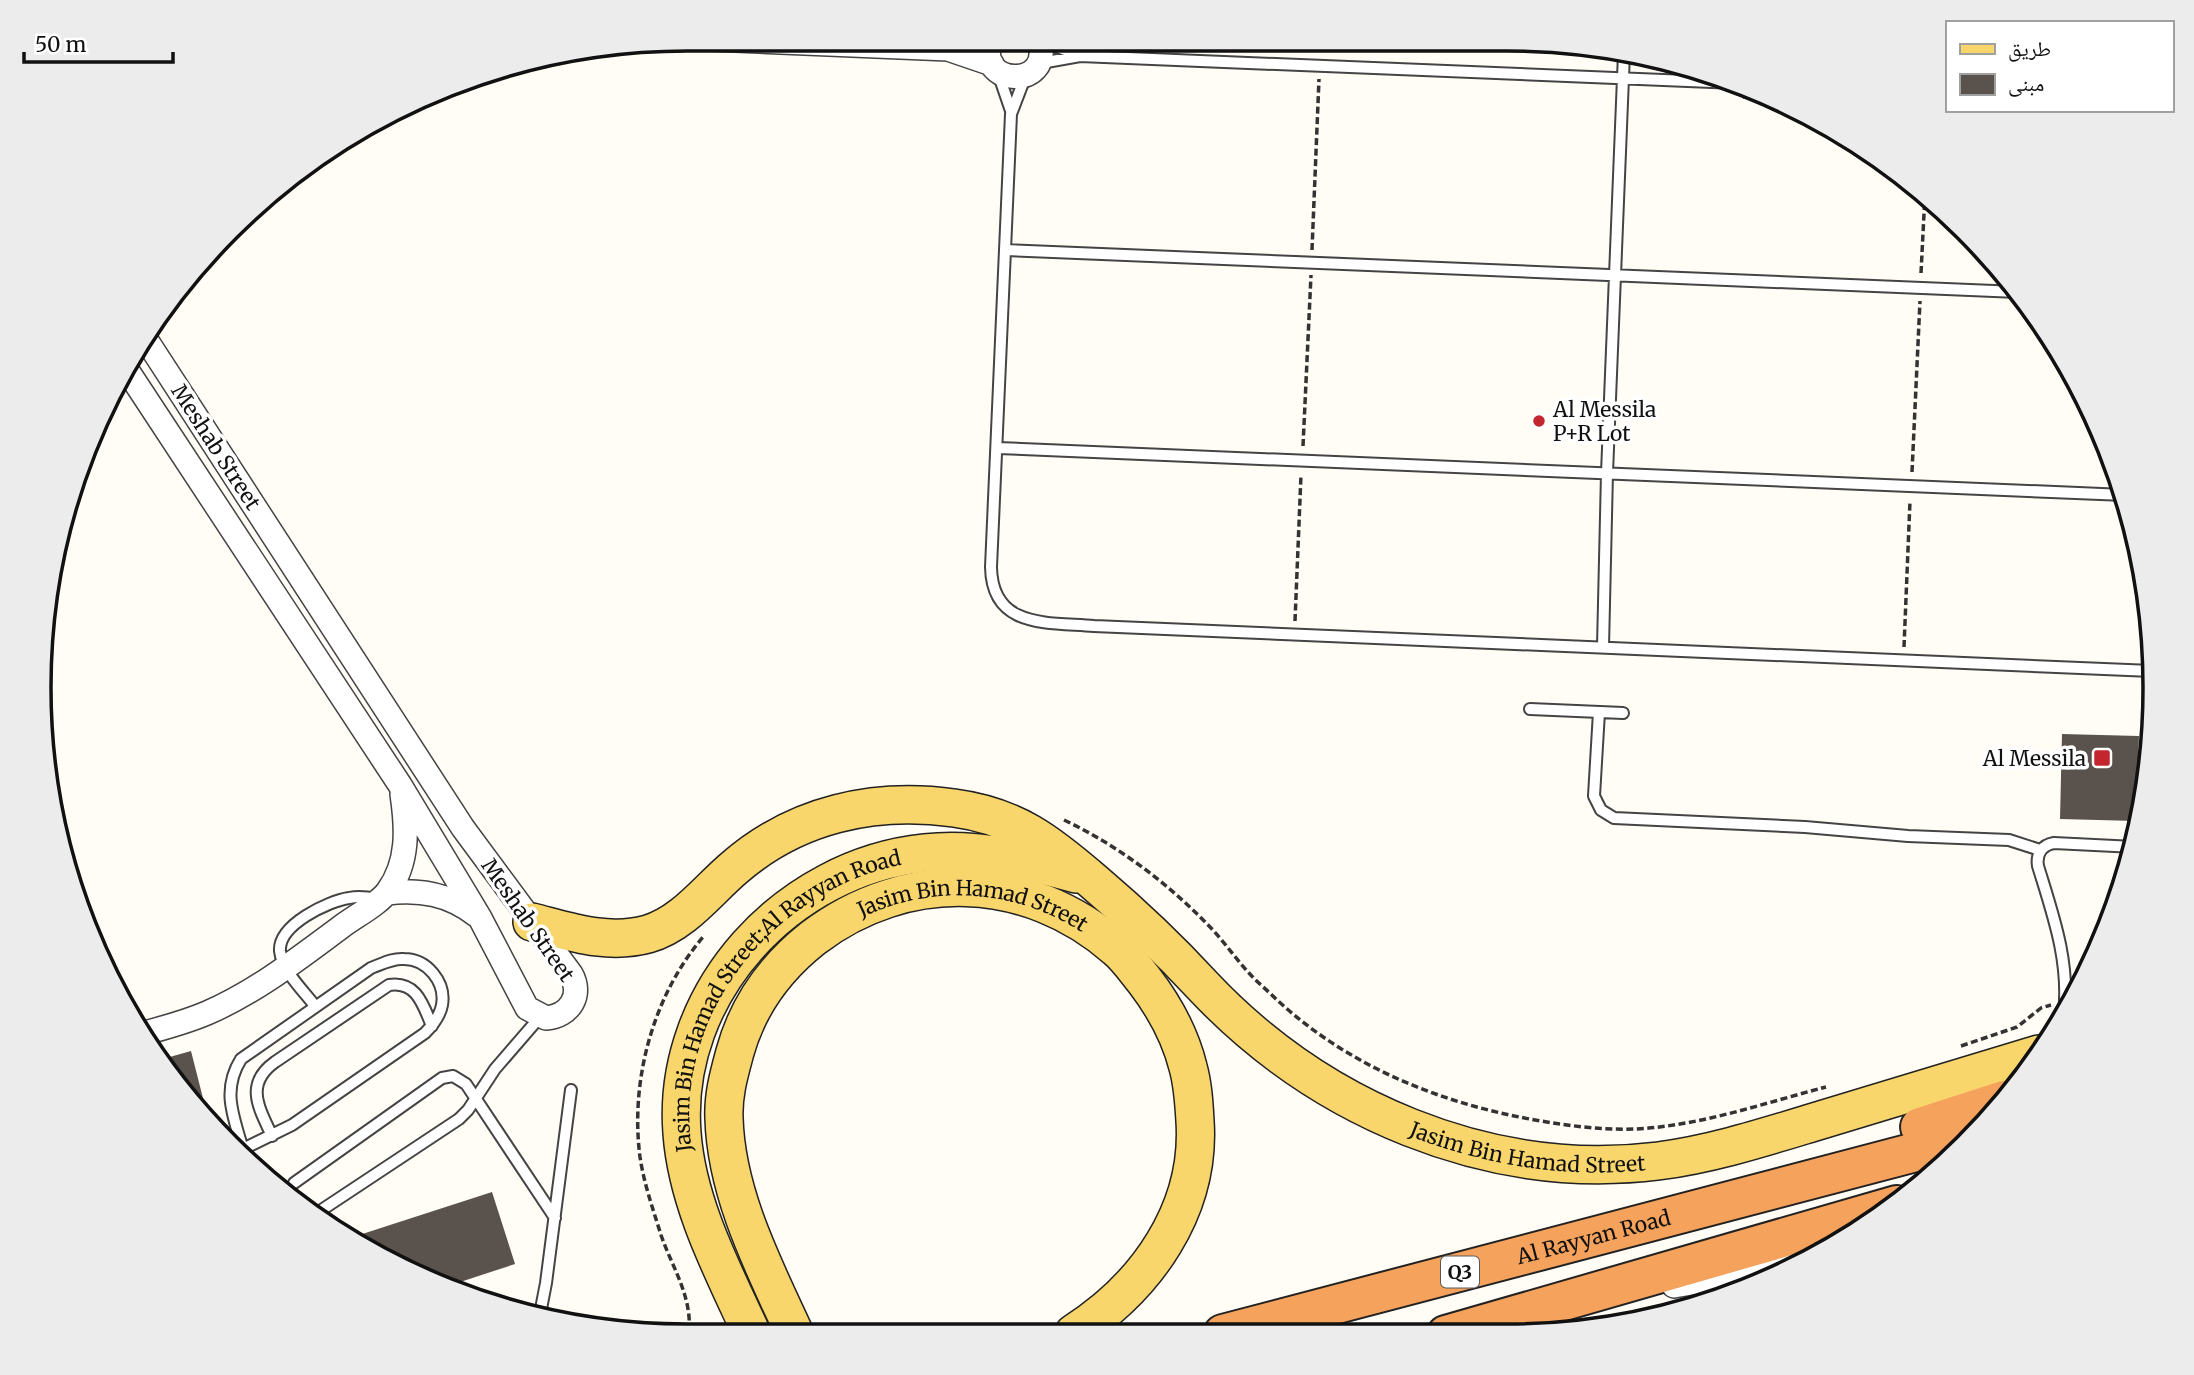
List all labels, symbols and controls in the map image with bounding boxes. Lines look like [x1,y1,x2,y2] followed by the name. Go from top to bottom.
[24,21,173,65] scale bar
[1946,21,2173,112] legend
[35,31,86,58] text: 50 m
[2008,35,2051,62] text: طريق
[2008,70,2044,97] text: مبنى
[165,379,267,515] street label: Meshab Street
[1552,396,1656,447] place label: Al Messila P+R Lot
[1531,413,1547,429] marker: Al Messila P+R Lot
[1982,745,2086,772] place label: Al Messila
[2092,748,2112,768] marker: Al Messila
[668,843,904,1155] street label: Jasim Bin Hamad Street;Al Rayyan Road
[476,853,580,987] street label: Meshab Street
[852,874,1093,937] street label: Jasim Bin Hamad Street
[1405,1115,1646,1178] street label: Jasim Bin Hamad Street
[1512,1203,1674,1270] street label: Al Rayyan Road
[1441,1256,1479,1288] road number: Q3

